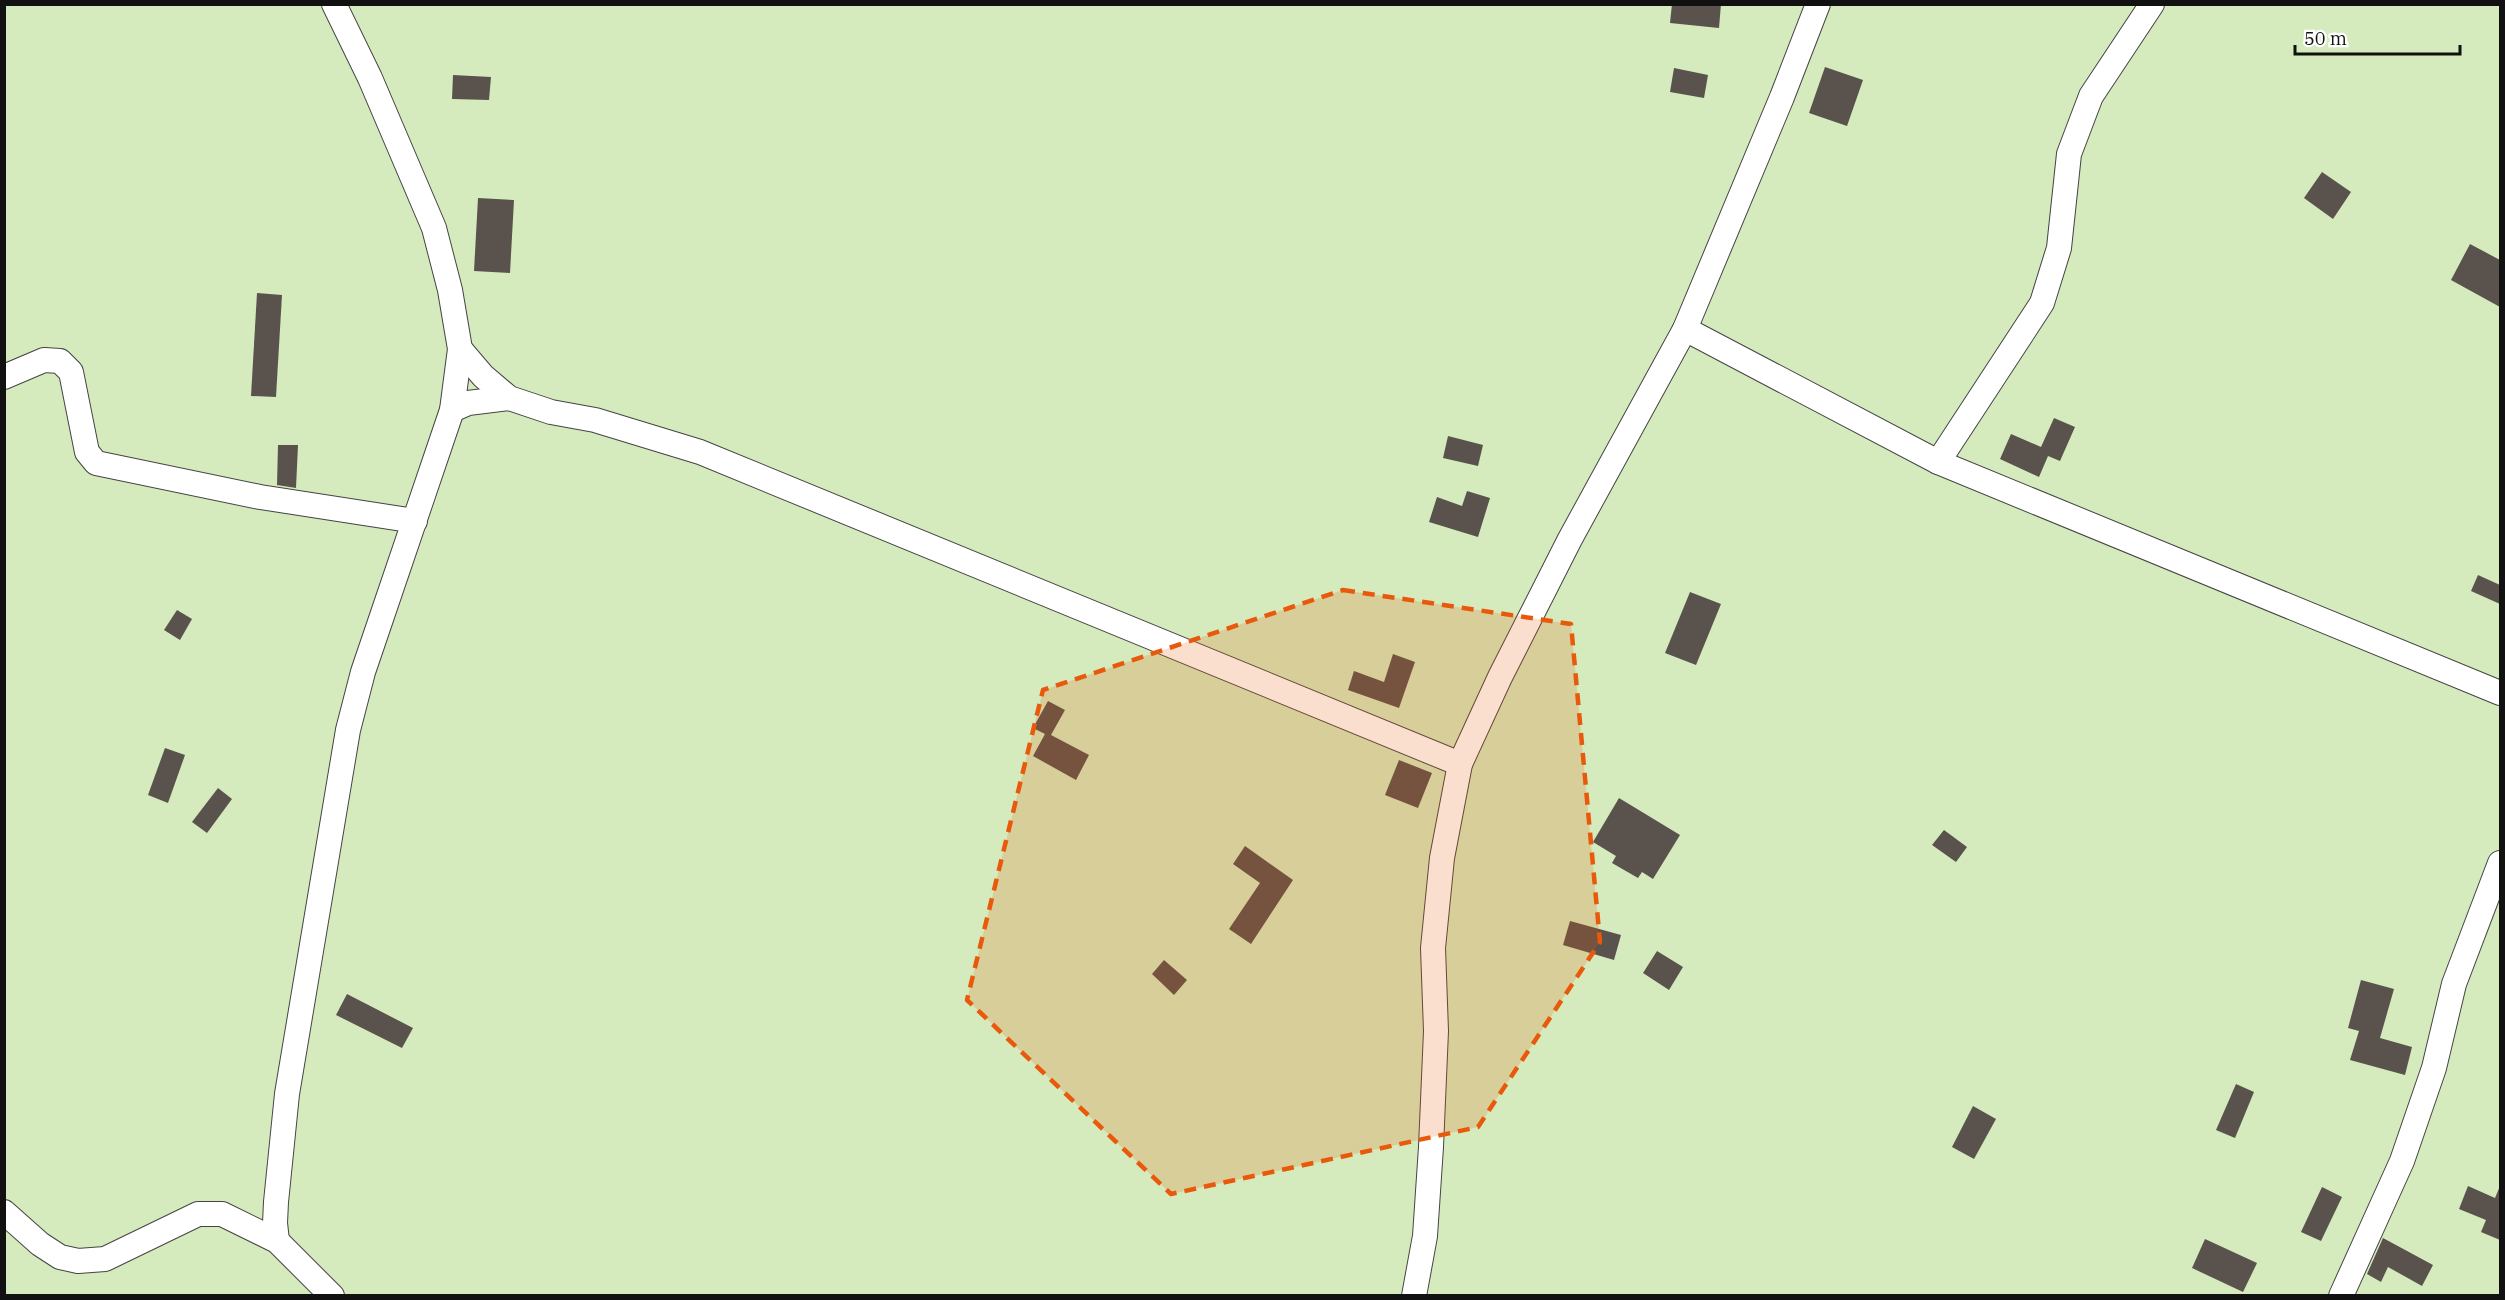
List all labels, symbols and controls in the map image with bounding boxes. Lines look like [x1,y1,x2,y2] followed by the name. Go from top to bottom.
[2295,18,2460,56] scale bar
[2304,27,2347,50] text: 50 m

